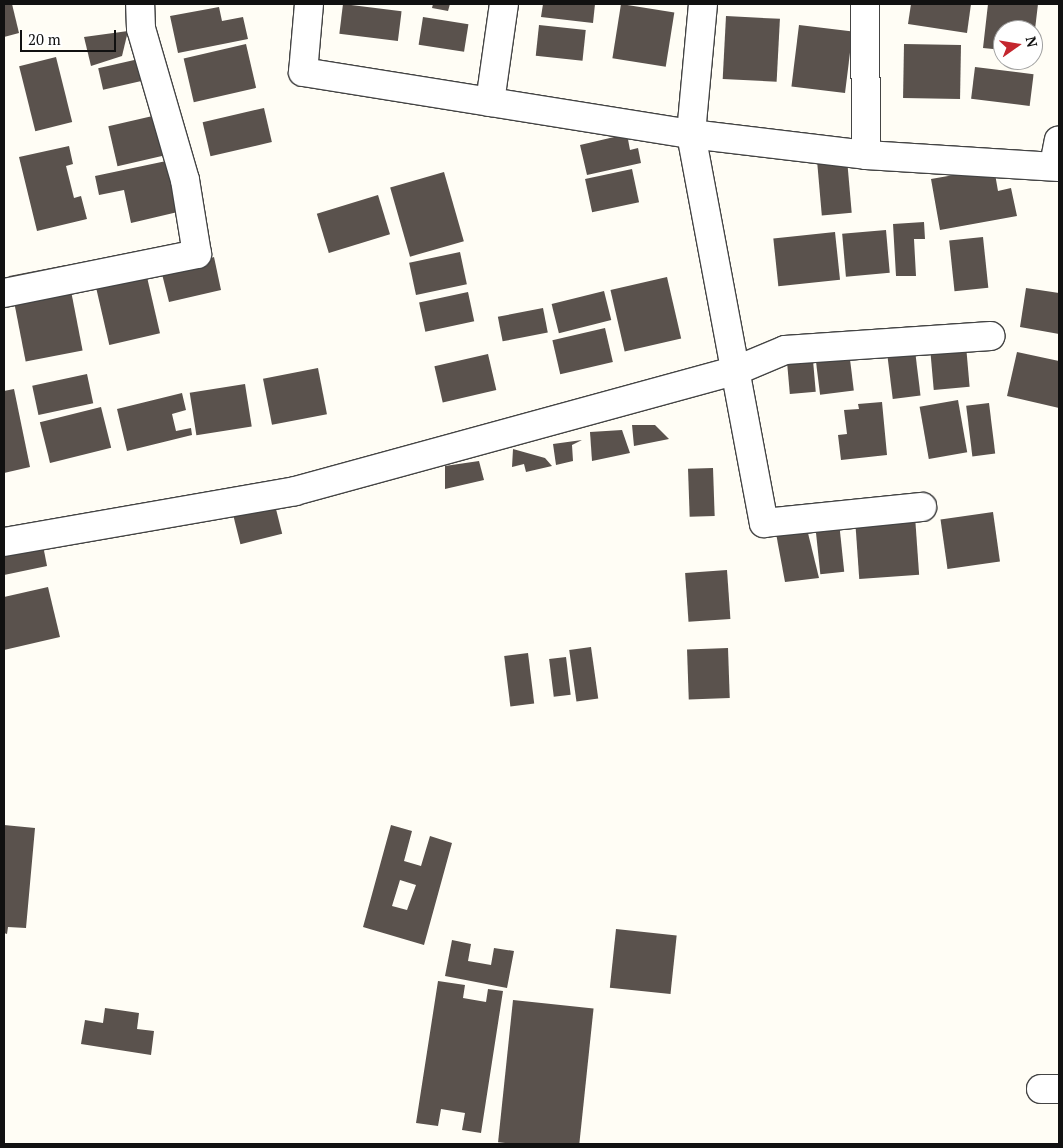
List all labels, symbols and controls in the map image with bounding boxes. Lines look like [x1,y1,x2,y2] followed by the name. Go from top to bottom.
[22,20,119,52] scale bar
[993,20,1043,70] north arrow
[28,29,61,49] text: 20 m
[1022,34,1043,49] text: N

